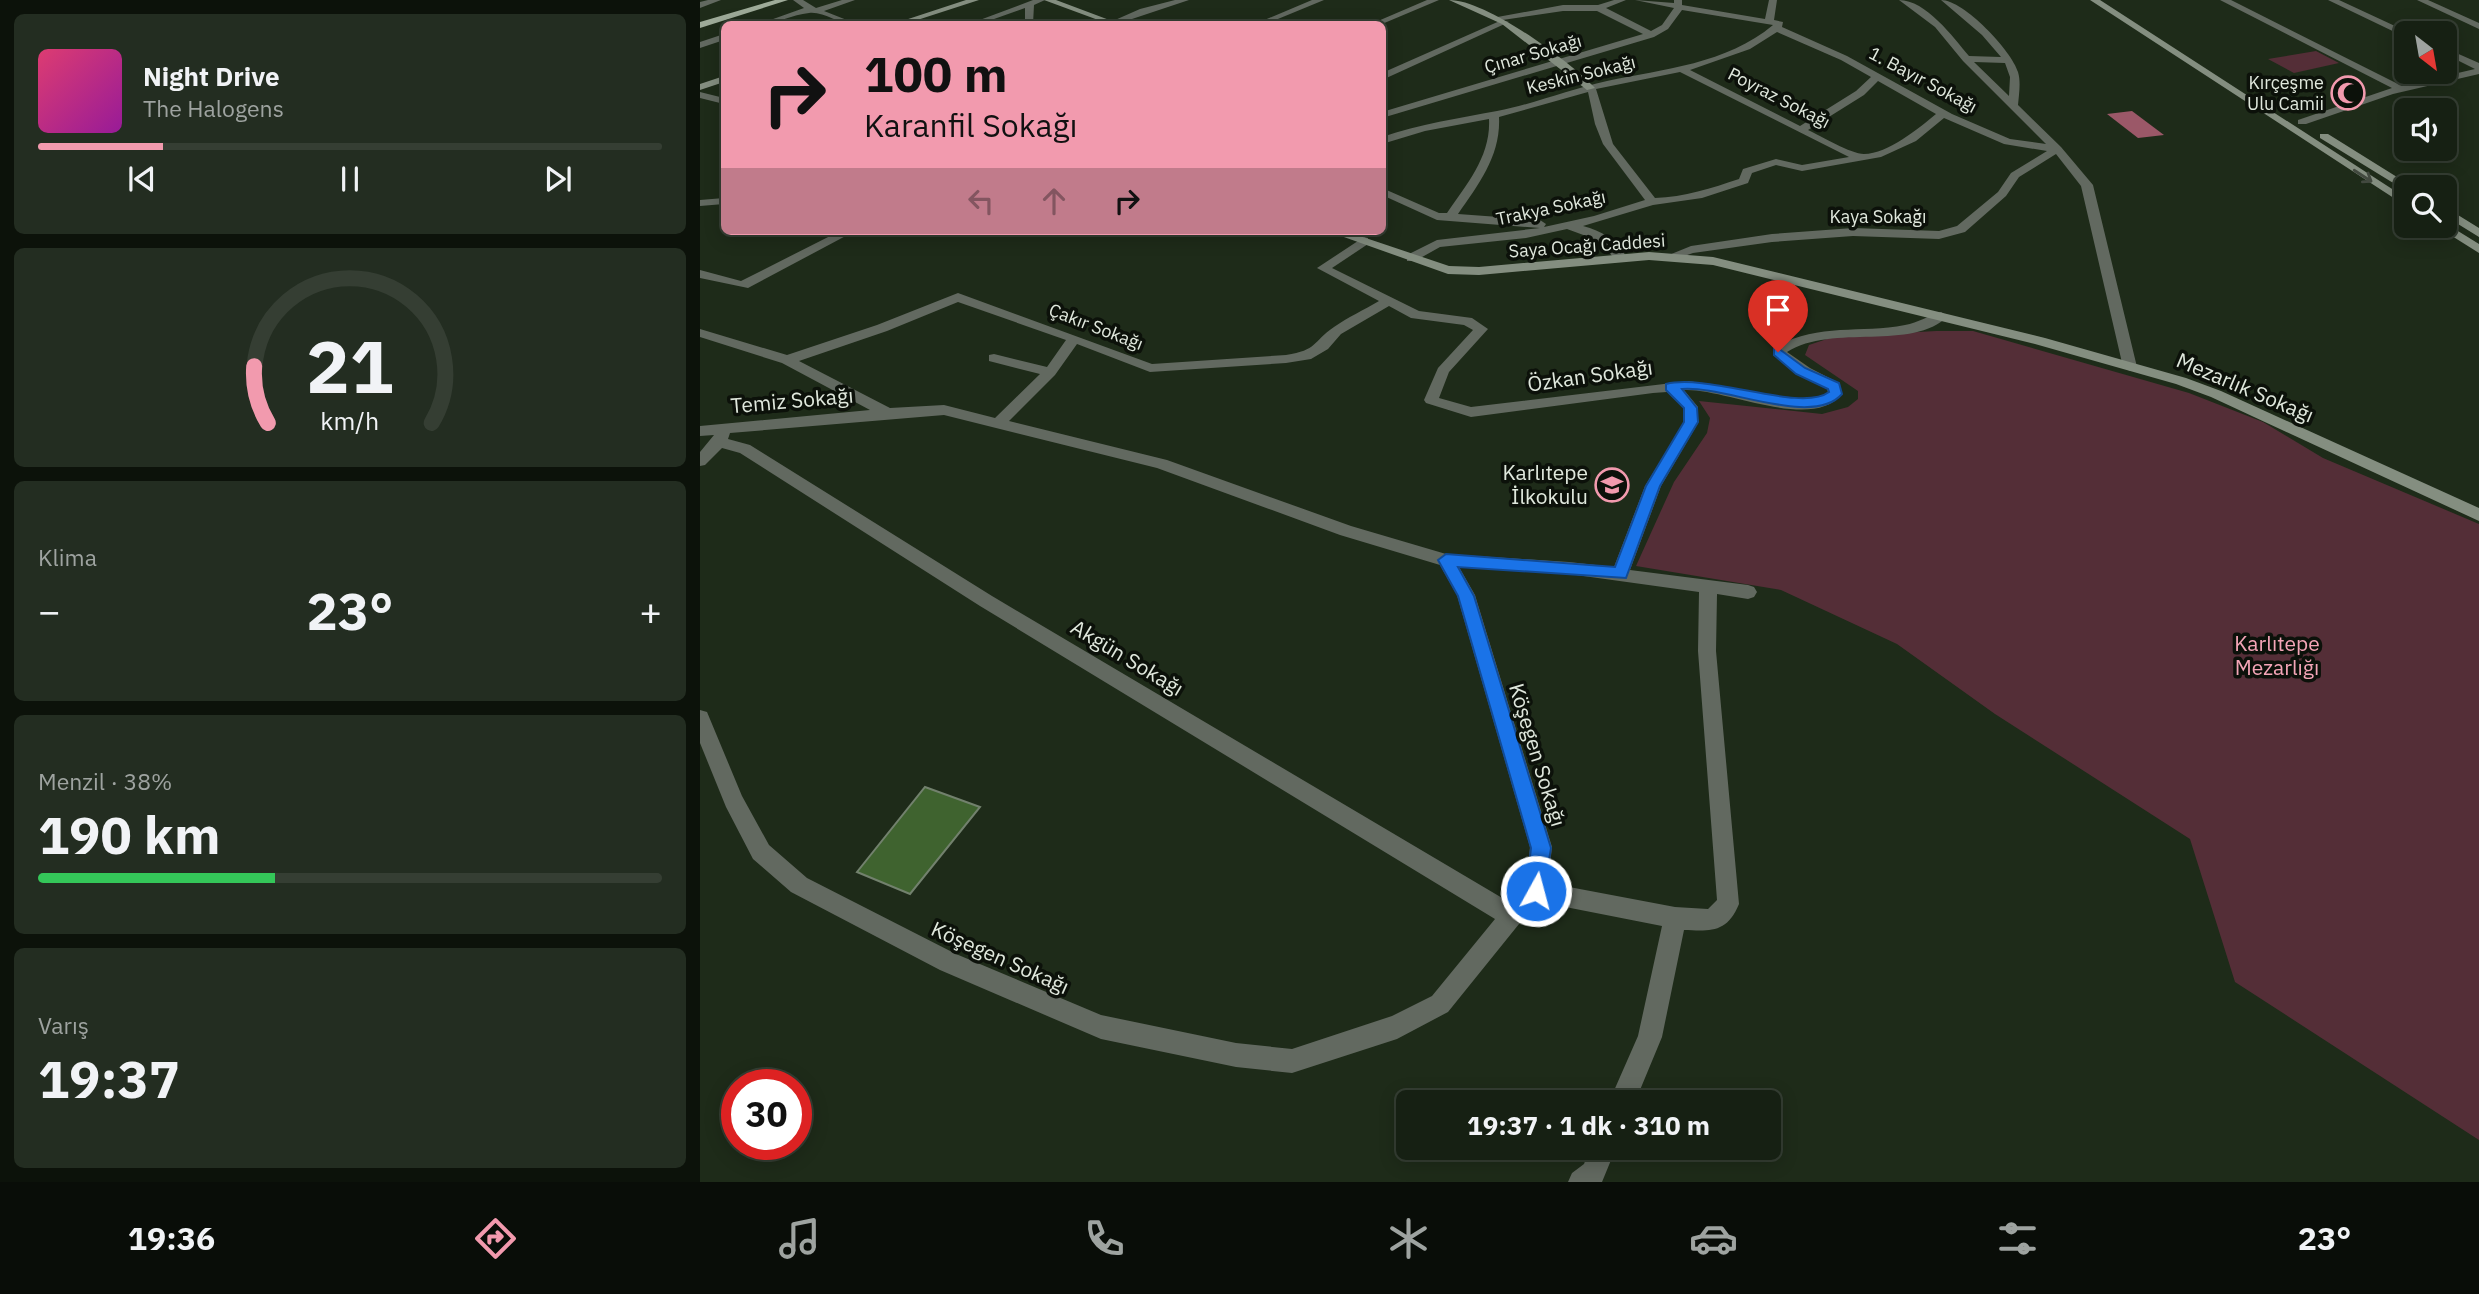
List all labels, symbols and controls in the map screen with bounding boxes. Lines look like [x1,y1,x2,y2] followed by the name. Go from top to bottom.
[2394,21,2457,84] north arrow
[2394,21,2457,238] map controls
[1482,29,1584,78] street label: Çınar Sokağı
[1865,41,1981,118] street label: 1. Bayır Sokağı
[864,42,1008,105] text: 100 m
[749,49,840,140] icon: right
[1524,50,1638,99] street label: Keskin Sokağı
[143,59,280,93] text: Night Drive
[1724,62,1834,133] street label: Poyraz Sokağı
[2247,71,2324,115] place label: Kırçeşme Ulu Camii
[2329,74,2367,112] mosque icon: Kırçeşme Ulu Camii
[143,93,284,123] text: The Halogens
[2394,98,2457,161] button: sound
[864,104,1077,146] text: Karanfil Sokağı
[123,160,161,198] icon: previous
[331,160,369,198] icon: pause
[539,160,577,198] icon: next
[2353,168,2372,183] one-way arrow
[2394,175,2457,238] button: search
[962,182,1000,220] icon: left
[1035,182,1073,220] icon: ahead
[1108,182,1146,220] icon: right
[1494,185,1608,230] street label: Trakya Sokağı
[1830,205,1926,228] street label: Kaya Sokağı
[1508,229,1666,262] street label: Saya Ocağı Caddesi
[1748,280,1808,352] pin
[1759,291,1797,329] icon: arrive
[1046,298,1147,355] street label: Çakır Sokağı
[306,319,394,414] text: 21
[2172,346,2318,429] street label: Mezarlık Sokağı
[1525,352,1654,398] street label: Özkan Sokağı
[729,381,854,419] street label: Temiz Sokağı
[321,404,379,437] text: km/h
[1503,458,1588,510] place label: Karlıtepe İlkokulu
[1593,466,1631,504] school or university icon: Karlıtepe İlkokulu
[38,542,97,572] text: Klima
[307,577,393,644] text: 23°
[38,586,61,635] text: −
[639,586,662,635] text: +
[1066,613,1189,702] street label: Akgün Sokağı
[2234,629,2320,681] park label: Karlıtepe Mezarlığı
[1503,680,1573,830] street label: Köşegen Sokağı
[38,766,172,796] text: Menzil · 38%
[38,801,220,868] text: 190 km
[1499,854,1573,928] position arrow
[927,914,1074,1000] street label: Köşegen Sokağı
[38,1010,89,1040] text: Varış
[38,1045,180,1112] text: 19:37
[721,1069,812,1160] speed limit sign: 30
[1467,1108,1710,1142] text: 19:37 · 1 dk · 310 m
[471,1214,520,1263] icon: directions
[775,1214,824,1263] icon: music
[1080,1214,1129,1263] icon: phone
[1384,1214,1433,1263] icon: climate
[1689,1214,1738,1263] icon: car
[1993,1214,2042,1263] icon: filters
[128,1217,215,1259] text: 19:36
[2298,1217,2351,1259] text: 23°

